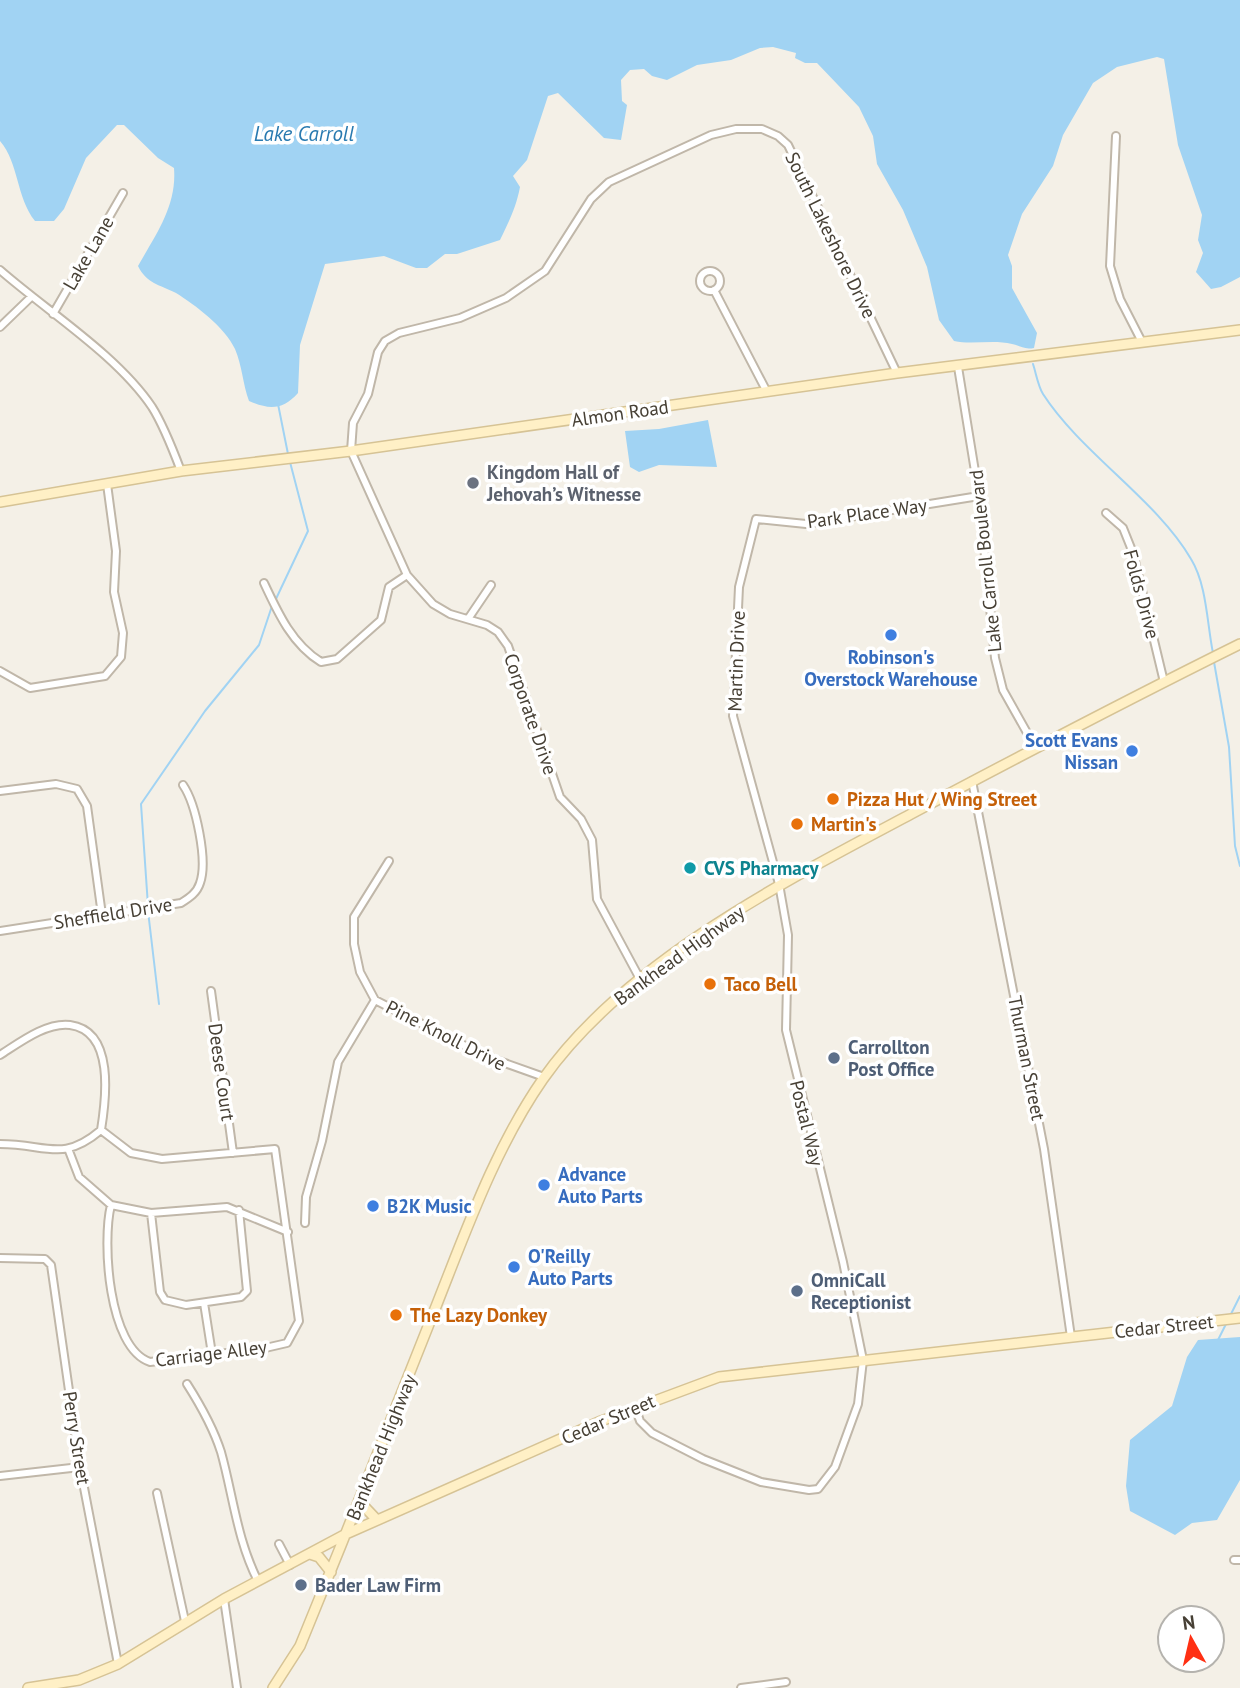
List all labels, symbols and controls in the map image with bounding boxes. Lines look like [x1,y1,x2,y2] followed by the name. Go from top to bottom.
[254,120,355,147] water label: Lake Carroll
[780,148,882,322] street label: South Lakeshore Drive
[57,212,119,294] street label: Lake Lane
[570,394,670,432] street label: Almon Road
[486,460,641,506] place label: Kingdom Hall of Jehovah’s Witnesse
[963,469,1007,653] street label: Lake Carroll Boulevard
[465,475,481,491] marker: Kingdom Hall of Jehovah’s Witnesse
[806,493,929,533] street label: Park Place Way
[1119,547,1165,641] street label: Folds Drive
[722,610,750,712] street label: Martin Drive
[883,627,899,643] marker: Robinson's Overstock Warehouse
[804,645,978,691] place label: Robinson's Overstock Warehouse
[499,650,563,778] street label: Corporate Drive
[1025,728,1118,774] place label: Scott Evans Nissan
[1124,743,1140,759] marker: Scott Evans Nissan
[847,787,1037,811] place label: Pizza Hut / Wing Street
[825,791,841,807] marker: Pizza Hut / Wing Street
[811,812,876,836] place label: Martin's
[789,816,805,832] marker: Martin's
[704,856,820,880] place label: CVS Pharmacy
[682,860,698,876] marker: CVS Pharmacy
[52,892,174,934] street label: Sheffield Drive
[609,900,749,1010] street label: Bankhead Highway
[724,972,798,996] place label: Taco Bell
[702,976,718,992] marker: Taco Bell
[1003,994,1051,1123] street label: Thurman Street
[382,995,510,1075] street label: Pine Knoll Drive
[203,1022,241,1123] street label: Deese Court
[848,1035,935,1081] place label: Carrollton Post Office
[826,1050,842,1066] marker: Carrollton Post Office
[785,1078,829,1168] street label: Postal Way
[558,1162,643,1208] place label: Advance Auto Parts
[536,1177,552,1193] marker: Advance Auto Parts
[387,1194,472,1218] place label: B2K Music
[365,1198,381,1214] marker: B2K Music
[528,1244,613,1290] place label: O'Reilly Auto Parts
[506,1259,522,1275] marker: O'Reilly Auto Parts
[811,1268,911,1314] place label: OmniCall Receptionist
[789,1283,805,1299] marker: OmniCall Receptionist
[410,1303,548,1327] place label: The Lazy Donkey
[388,1307,404,1323] marker: The Lazy Donkey
[1113,1309,1215,1343] street label: Cedar Street
[154,1334,268,1372] street label: Carriage Alley
[341,1370,421,1524] street label: Bankhead Highway
[557,1388,659,1449] street label: Cedar Street
[58,1390,96,1487] street label: Perry Street
[315,1573,441,1597] place label: Bader Law Firm
[293,1577,309,1593] marker: Bader Law Firm
[1156,1604,1226,1674] north arrow
[1181,1609,1196,1635] text: N

